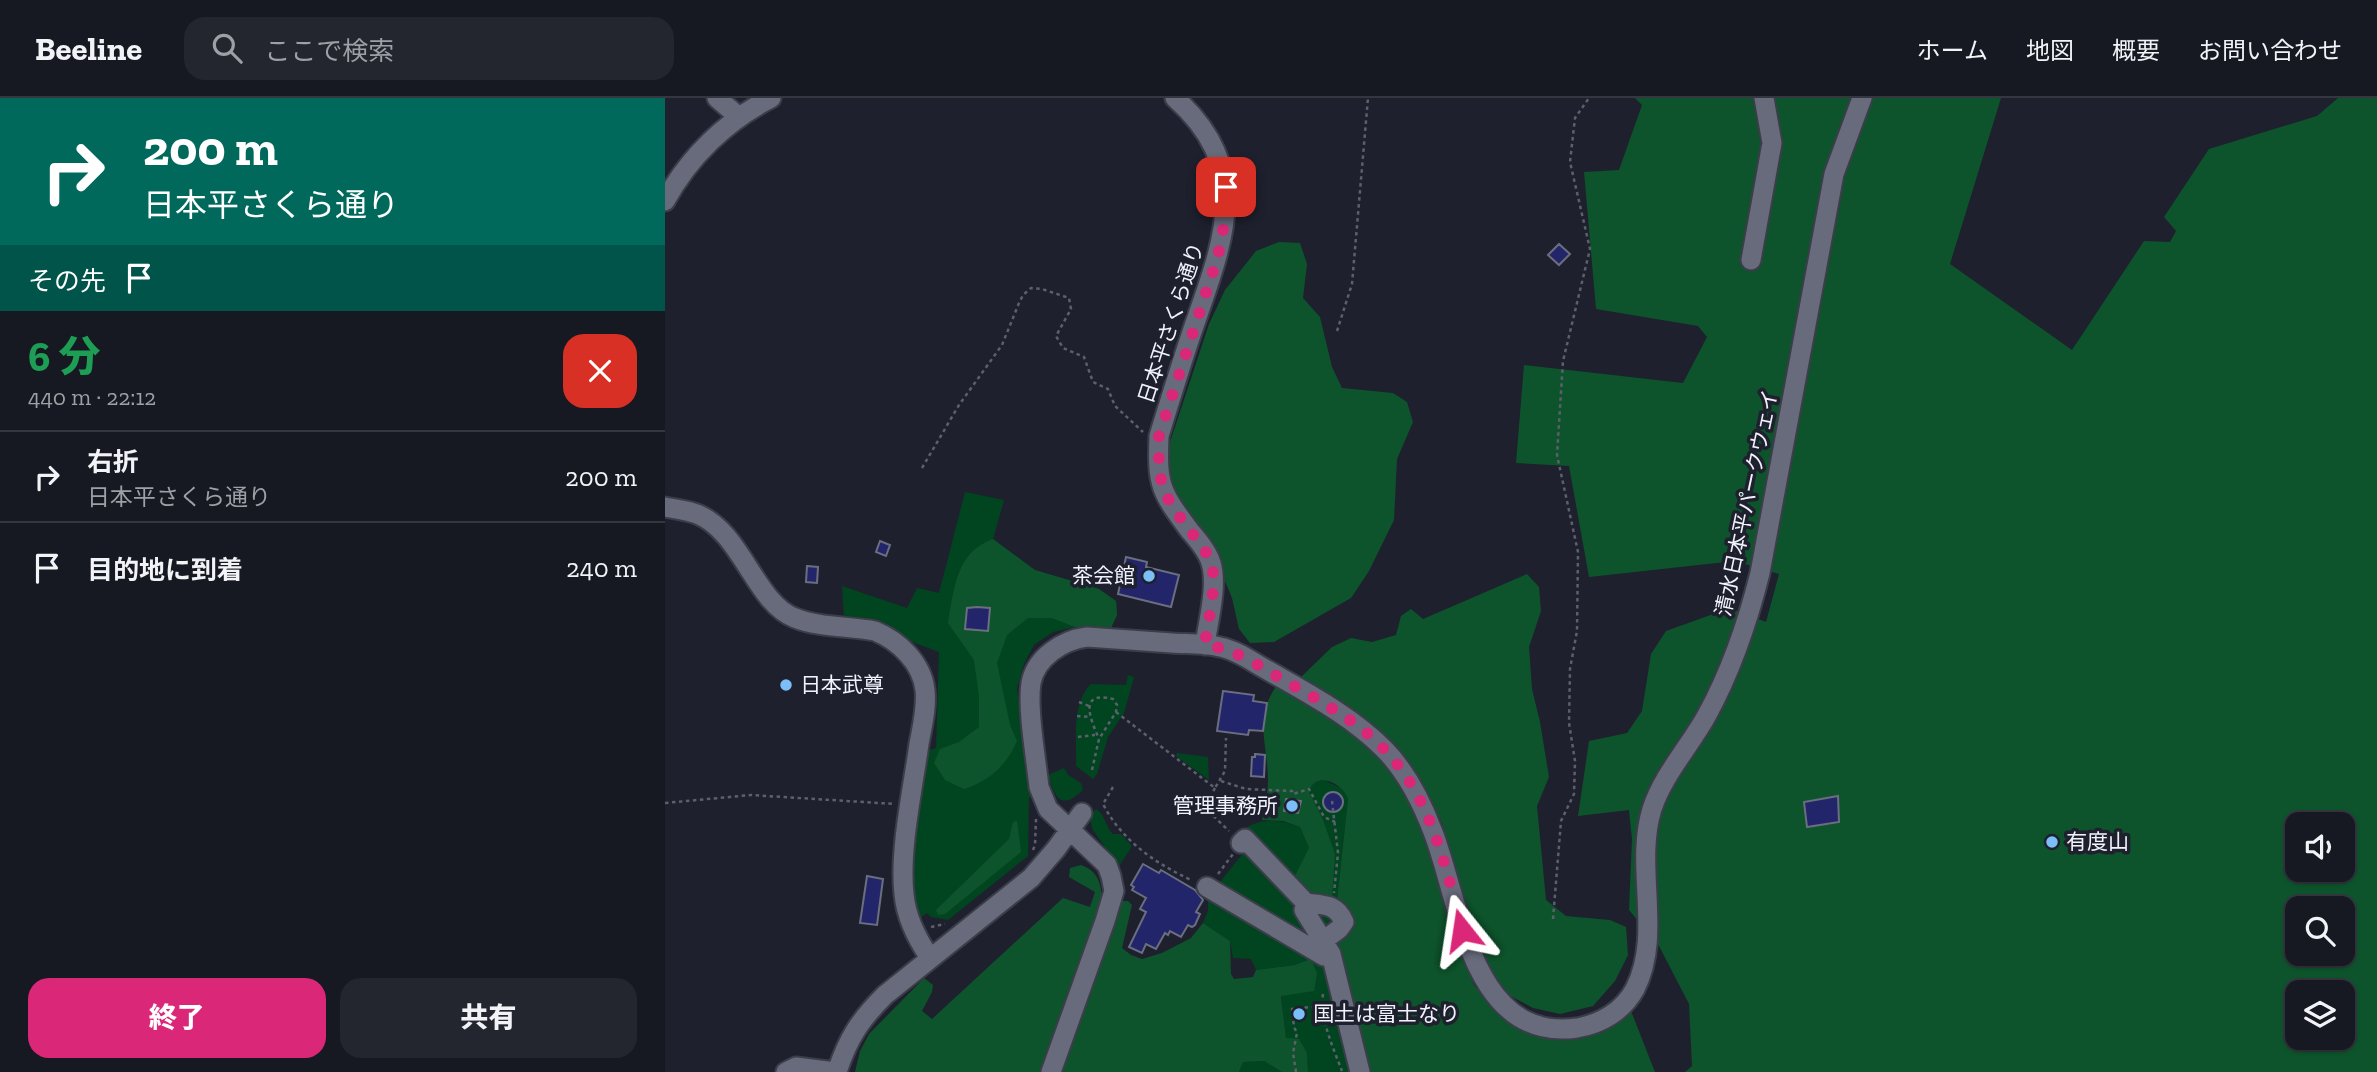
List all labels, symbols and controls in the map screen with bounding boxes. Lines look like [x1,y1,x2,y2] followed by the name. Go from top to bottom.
[184,17,674,80] search box
[35,29,142,68] text: Beeline
[208,29,246,67] icon: search
[264,35,394,67] text: ここで検索
[1917,36,1988,65] text: ホーム
[2026,36,2074,65] text: 地図
[2112,36,2160,65] text: 概要
[2198,36,2342,65] text: お問い合わせ
[143,119,278,178] text: 200 m
[28,126,119,217] icon: right
[1196,157,1256,217] pin
[1207,168,1245,206] icon: arrive
[143,186,399,224] text: 日本平さくら通り
[1133,239,1208,407] street label: 日本平さくら通り
[120,259,158,297] icon: arrive
[28,265,106,297] text: その先
[28,331,100,382] text: 6 分
[563,334,637,408] button: close
[28,383,156,411] text: 440 m · 22:12
[1710,387,1783,618] street label: 清水日本平パークウェイ
[87,446,139,478] text: 右折
[28,458,66,496] icon: right
[565,461,637,493] text: 200 m
[87,483,271,511] text: 日本平さくら通り
[28,549,66,587] icon: arrive
[566,552,637,584] text: 240 m
[87,554,243,586] text: 目的地に到着
[1072,563,1135,588] place label: 茶会館
[1141,568,1157,584] marker: 茶会館
[800,672,884,697] place label: 日本武尊
[778,677,794,693] marker: 日本武尊
[1173,793,1278,818] place label: 管理事務所
[1284,798,1300,814] marker: 管理事務所
[2285,812,2355,1050] map controls
[2285,812,2355,882] button: sound
[2066,829,2129,854] place label: 有度山
[2044,834,2060,850] marker: 有度山
[1425,893,1499,967] position arrow
[2285,896,2355,966] button: search
[28,978,326,1058] button: 終了
[340,978,637,1058] button: 共有
[2285,980,2355,1050] button: layers
[1313,1001,1460,1026] place label: 国土は富士なり
[1291,1006,1307,1022] marker: 国土は富士なり

